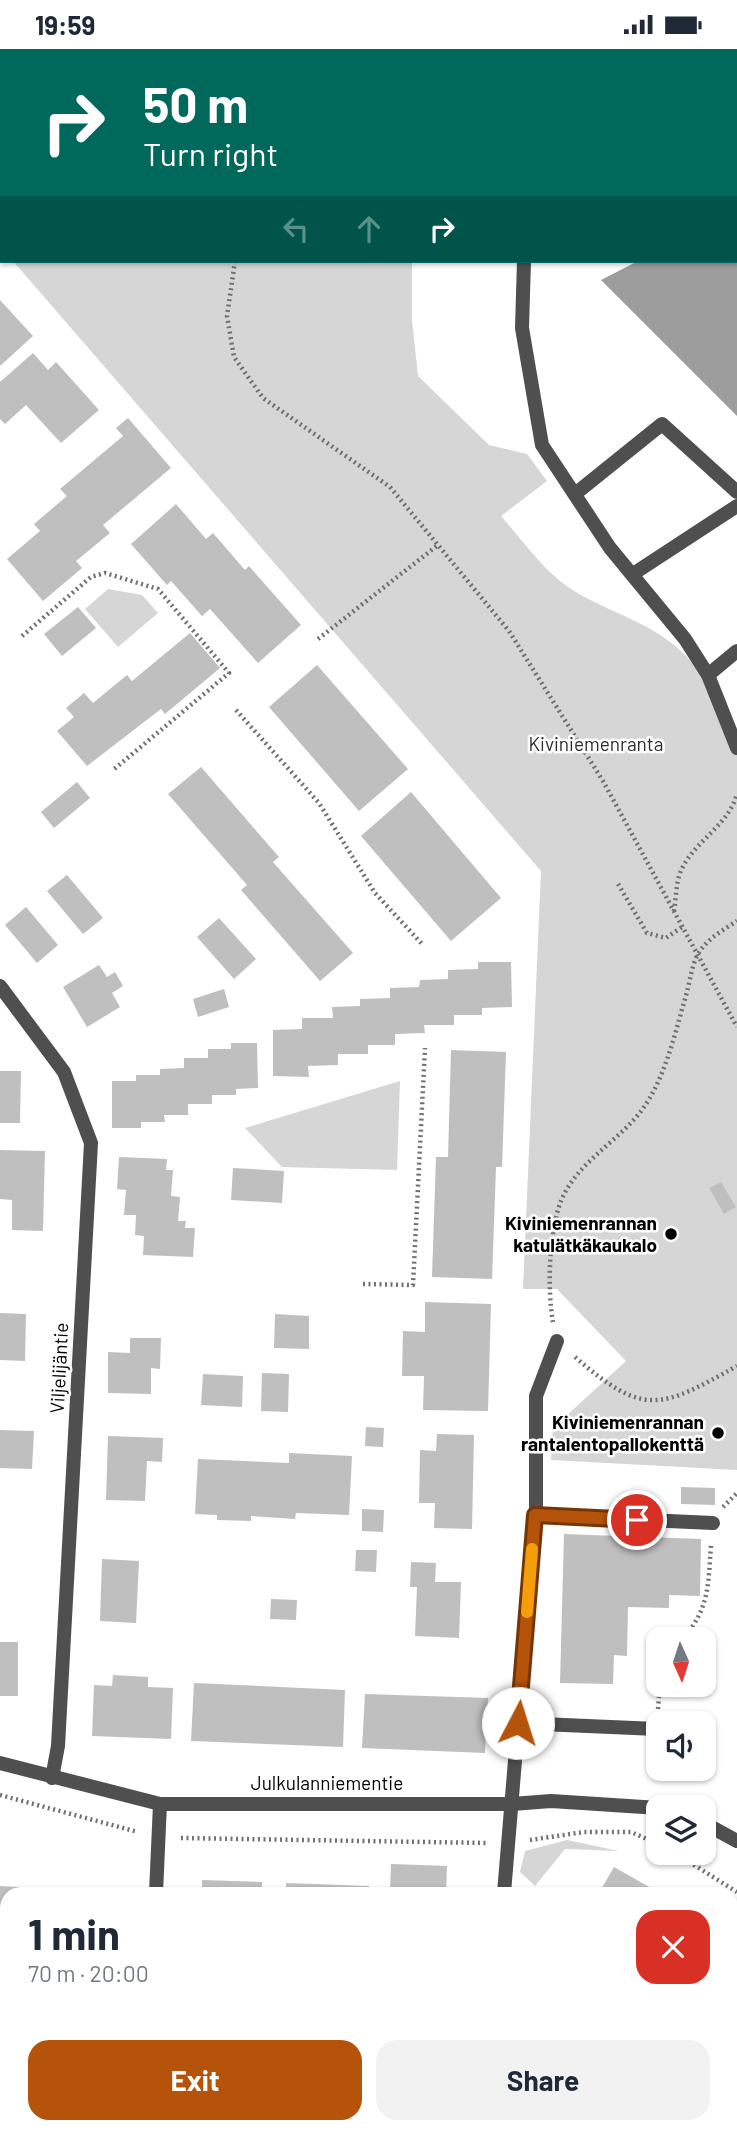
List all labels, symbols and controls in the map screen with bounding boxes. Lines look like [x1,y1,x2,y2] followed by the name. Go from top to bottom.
[35,9,95,40] text: 19:59
[143,74,248,133] text: 50 m
[28,77,119,168] icon: right
[143,134,278,172] text: Turn right
[277,210,315,248] icon: left
[350,210,388,248] icon: ahead
[423,210,461,248] icon: right
[529,732,663,755] park label: Kiviniemenranta
[505,1211,657,1256] place label: Kiviniemenrannan katulätkäkaukalo
[663,1226,679,1242] marker: Kiviniemenrannan katulätkäkaukalo
[45,1322,72,1414] street label: Viljelijäntie
[521,1410,704,1455] place label: Kiviniemenrannan rantalentopallokenttä
[710,1425,726,1441] marker: Kiviniemenrannan rantalentopallokenttä
[607,1490,667,1550] pin
[618,1501,656,1539] icon: arrive
[646,1627,716,1697] north arrow
[646,1627,716,1865] map controls
[481,1686,555,1760] position arrow
[646,1711,716,1781] button: sound
[251,1771,403,1794] street label: Julkulanniementie
[646,1795,716,1865] button: layers
[28,1908,120,1958] text: 1 min
[636,1910,710,1984] button: close
[28,1959,149,1987] text: 70 m · 20:00
[28,2040,362,2120] button: Exit
[376,2040,710,2120] button: Share

